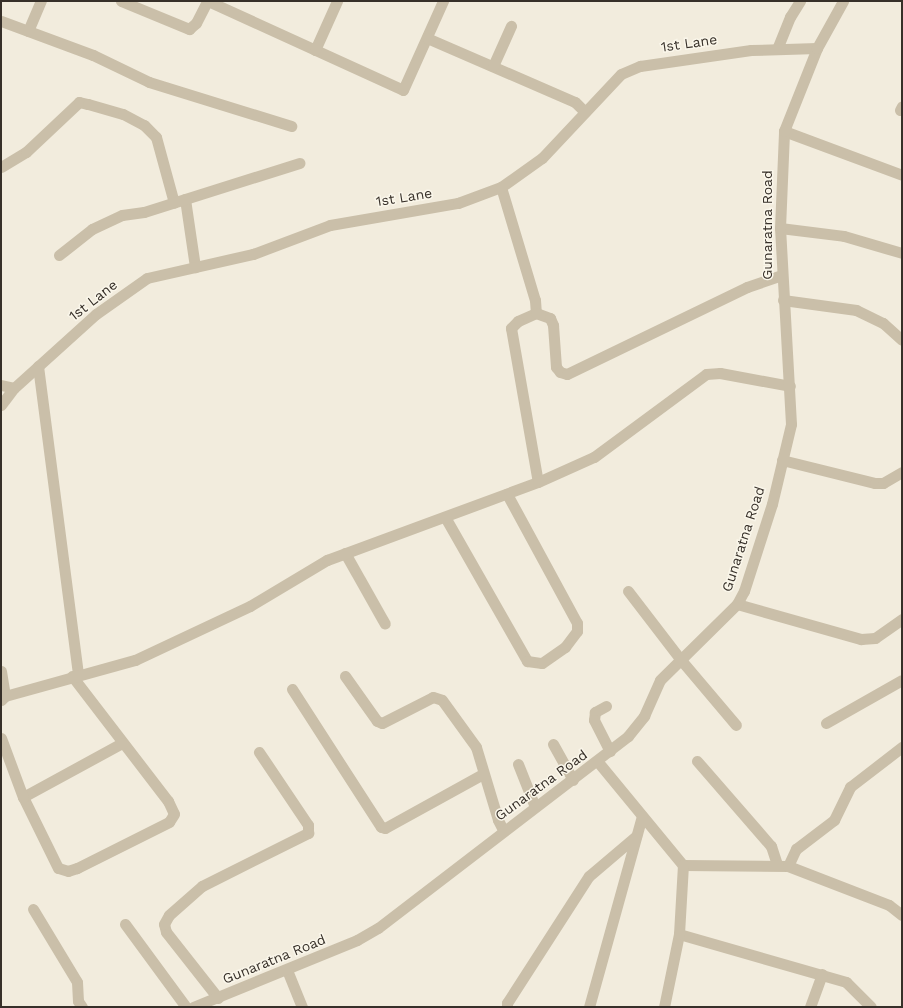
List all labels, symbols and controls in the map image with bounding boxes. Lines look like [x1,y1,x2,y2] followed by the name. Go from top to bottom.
[660,31,718,55] street label: 1st Lane
[759,170,775,280] street label: Gunaratna Road
[375,184,433,210] street label: 1st Lane
[66,276,120,324] street label: 1st Lane
[718,484,768,594] street label: Gunaratna Road
[492,746,590,824] street label: Gunaratna Road
[220,931,328,987] street label: Gunaratna Road

